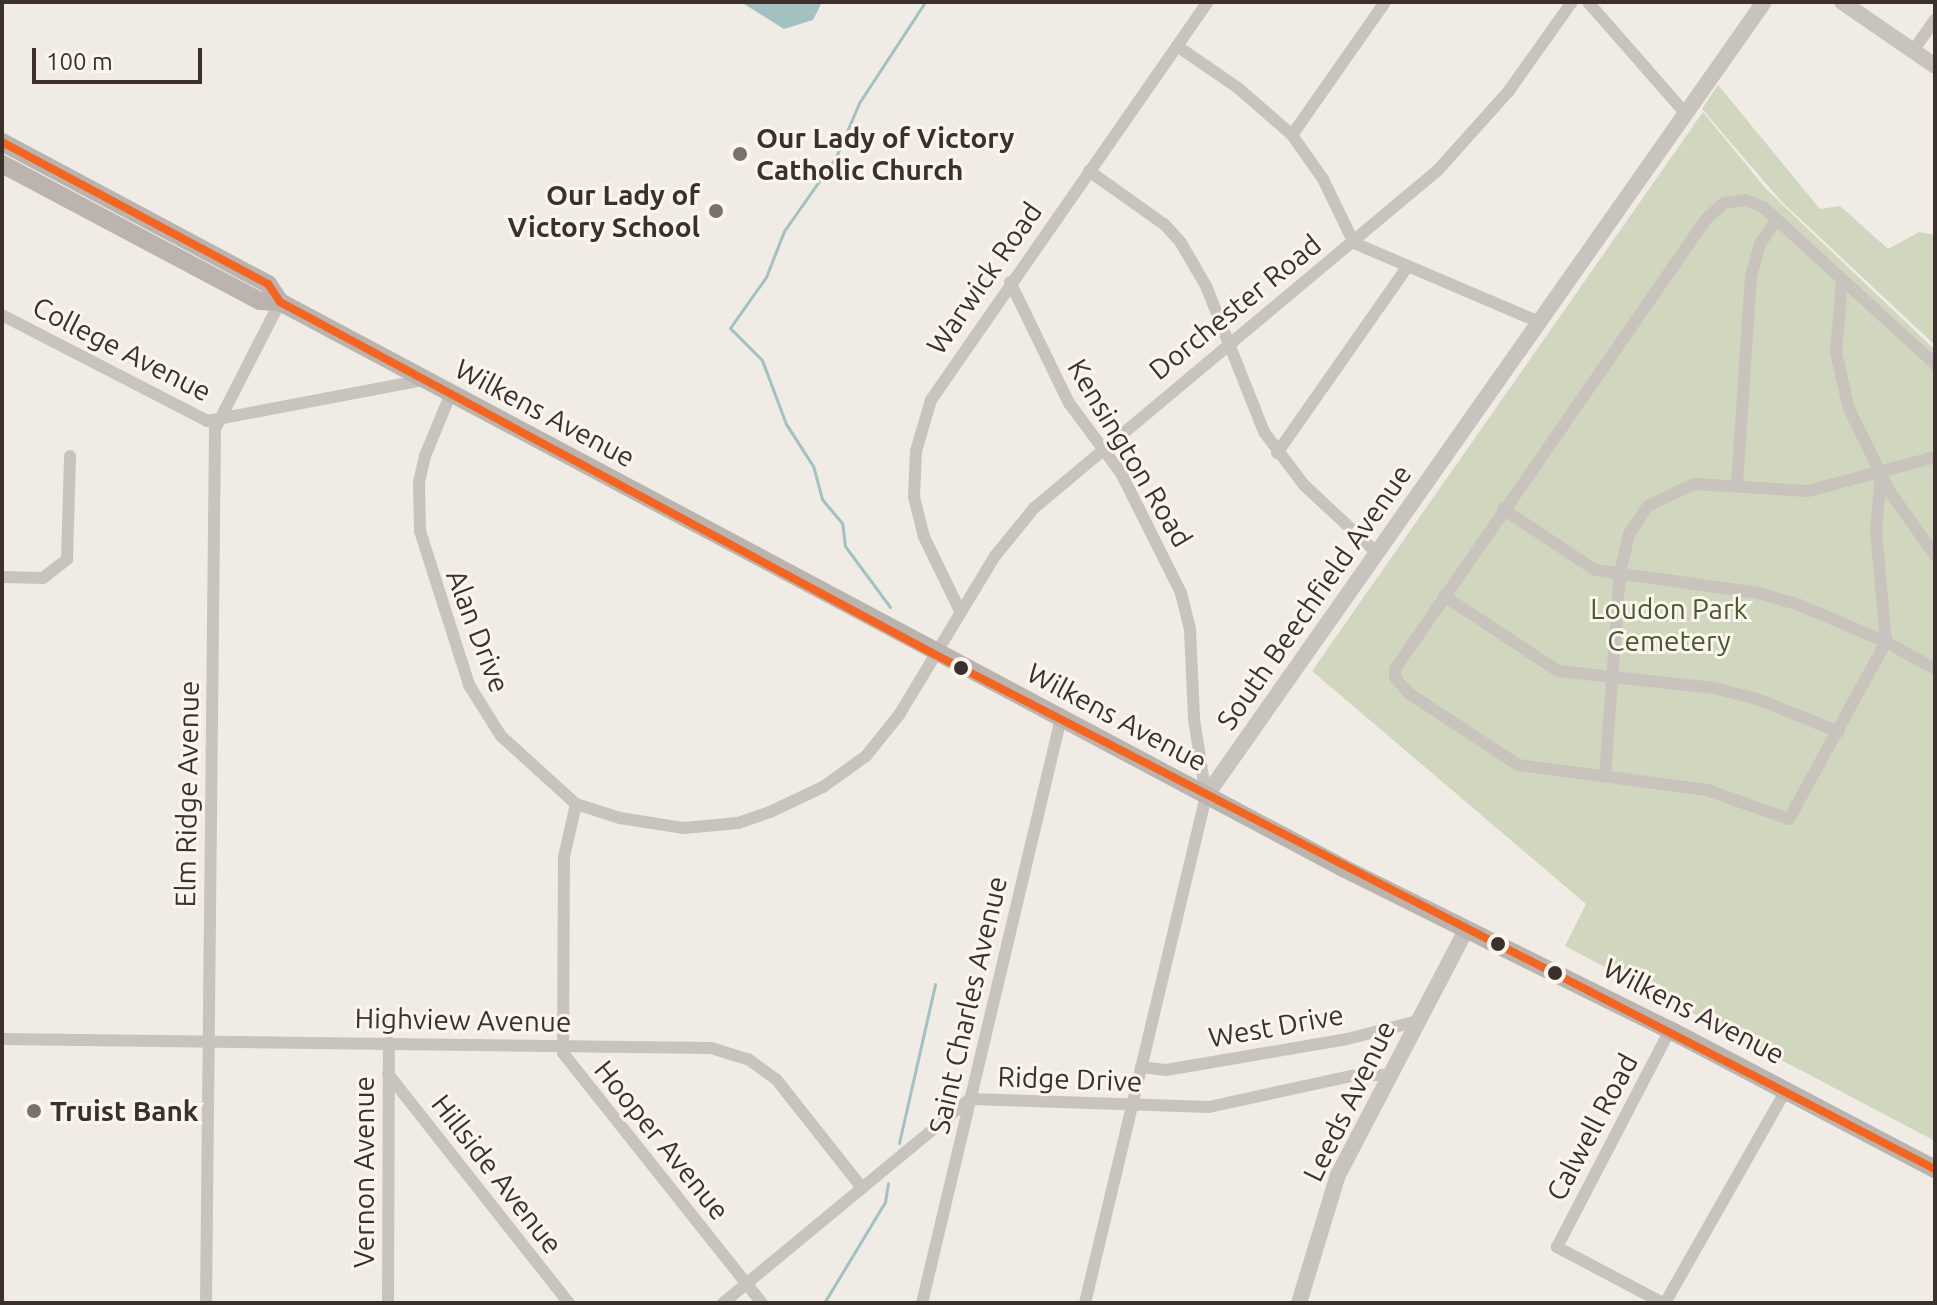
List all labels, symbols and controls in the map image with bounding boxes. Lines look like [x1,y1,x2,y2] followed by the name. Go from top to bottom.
[36,32,206,82] scale bar
[46,48,113,75] text: 100 m
[756,121,1014,187] place label: Our Lady of Victory Catholic Church
[731,145,749,163] marker: Our Lady of Victory Catholic Church
[507,178,700,244] place label: Our Lady of Victory School
[919,196,1049,360] street label: Warwick Road
[707,202,725,220] marker: Our Lady of Victory School
[1142,227,1328,387] street label: Dorchester Road
[27,290,217,408] street label: College Avenue
[449,352,641,474] street label: Wilkens Avenue
[1061,353,1199,553] street label: Kensington Road
[1210,458,1418,736] street label: South Beechfield Avenue
[439,565,517,697] street label: Alan Drive
[1590,592,1748,658] park label: Loudon Park Cemetery
[1021,656,1213,778] street label: Wilkens Avenue
[953,660,969,676] unlabelled marker
[168,680,206,908] street label: Elm Ridge Avenue
[922,873,1014,1137] street label: Saint Charles Avenue
[1490,936,1506,952] unlabelled marker
[1598,951,1790,1071] street label: Wilkens Avenue
[1547,965,1563,981] unlabelled marker
[1206,998,1346,1054] street label: West Drive
[354,1001,572,1039] street label: Highview Avenue
[1296,1015,1402,1187] street label: Leeds Avenue
[1539,1048,1645,1206] street label: Calwell Road
[587,1053,737,1227] street label: Hooper Avenue
[997,1060,1143,1098] street label: Ridge Drive
[347,1076,381,1268] street label: Vernon Avenue
[424,1088,570,1260] street label: Hillside Avenue
[50,1094,199,1128] place label: Truist Bank
[25,1102,43,1120] marker: Truist Bank

